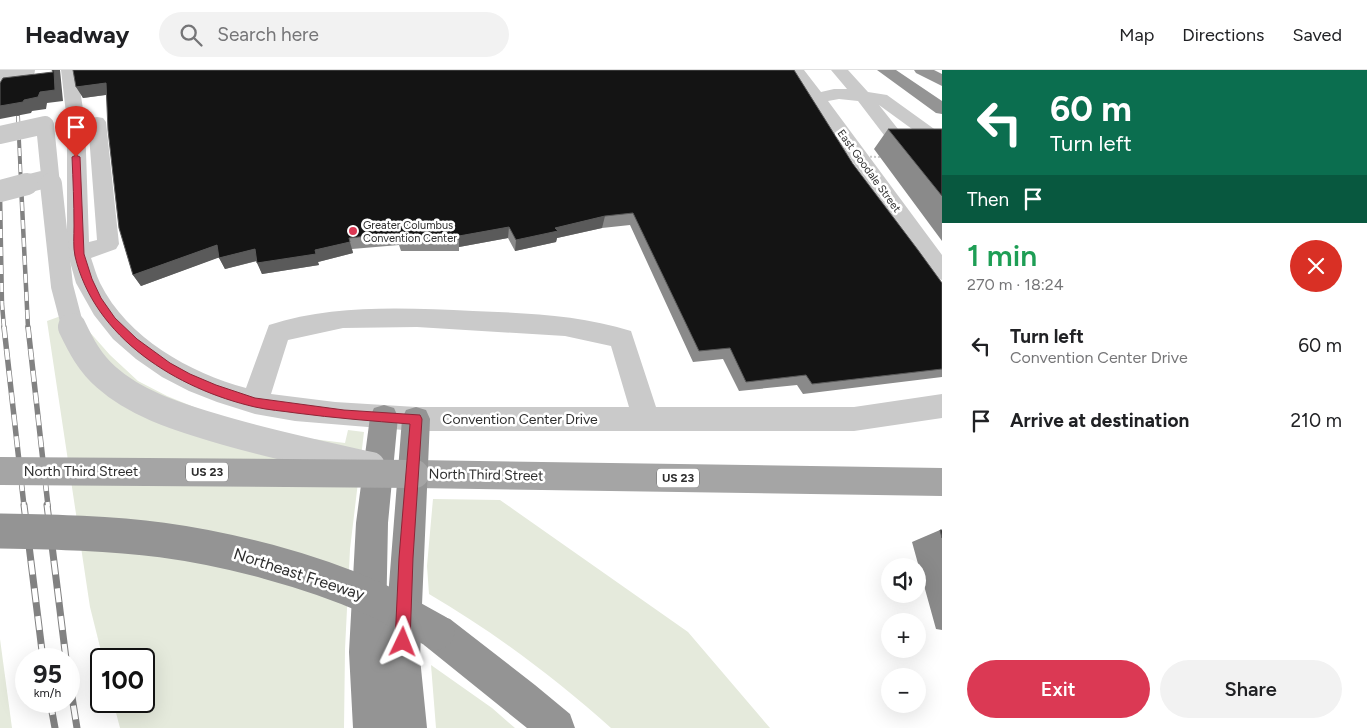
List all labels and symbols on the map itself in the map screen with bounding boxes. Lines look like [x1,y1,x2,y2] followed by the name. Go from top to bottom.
[55,106,97,157] pin
[835,127,903,215] street label: East Goodale Street
[363,219,457,245] place label: Greater Columbus Convention Center
[347,225,359,237] marker: Greater Columbus Convention Center
[442,411,598,428] street label: Convention Center Drive
[186,462,228,482] road number: US 23
[24,463,138,480] street label: North Third Street
[429,466,543,484] street label: North Third Street
[657,468,699,488] road number: US 23
[231,544,367,604] street label: Northeast Freeway
[376,615,428,667] position arrow
[90,648,155,713] speed limit sign: 100

